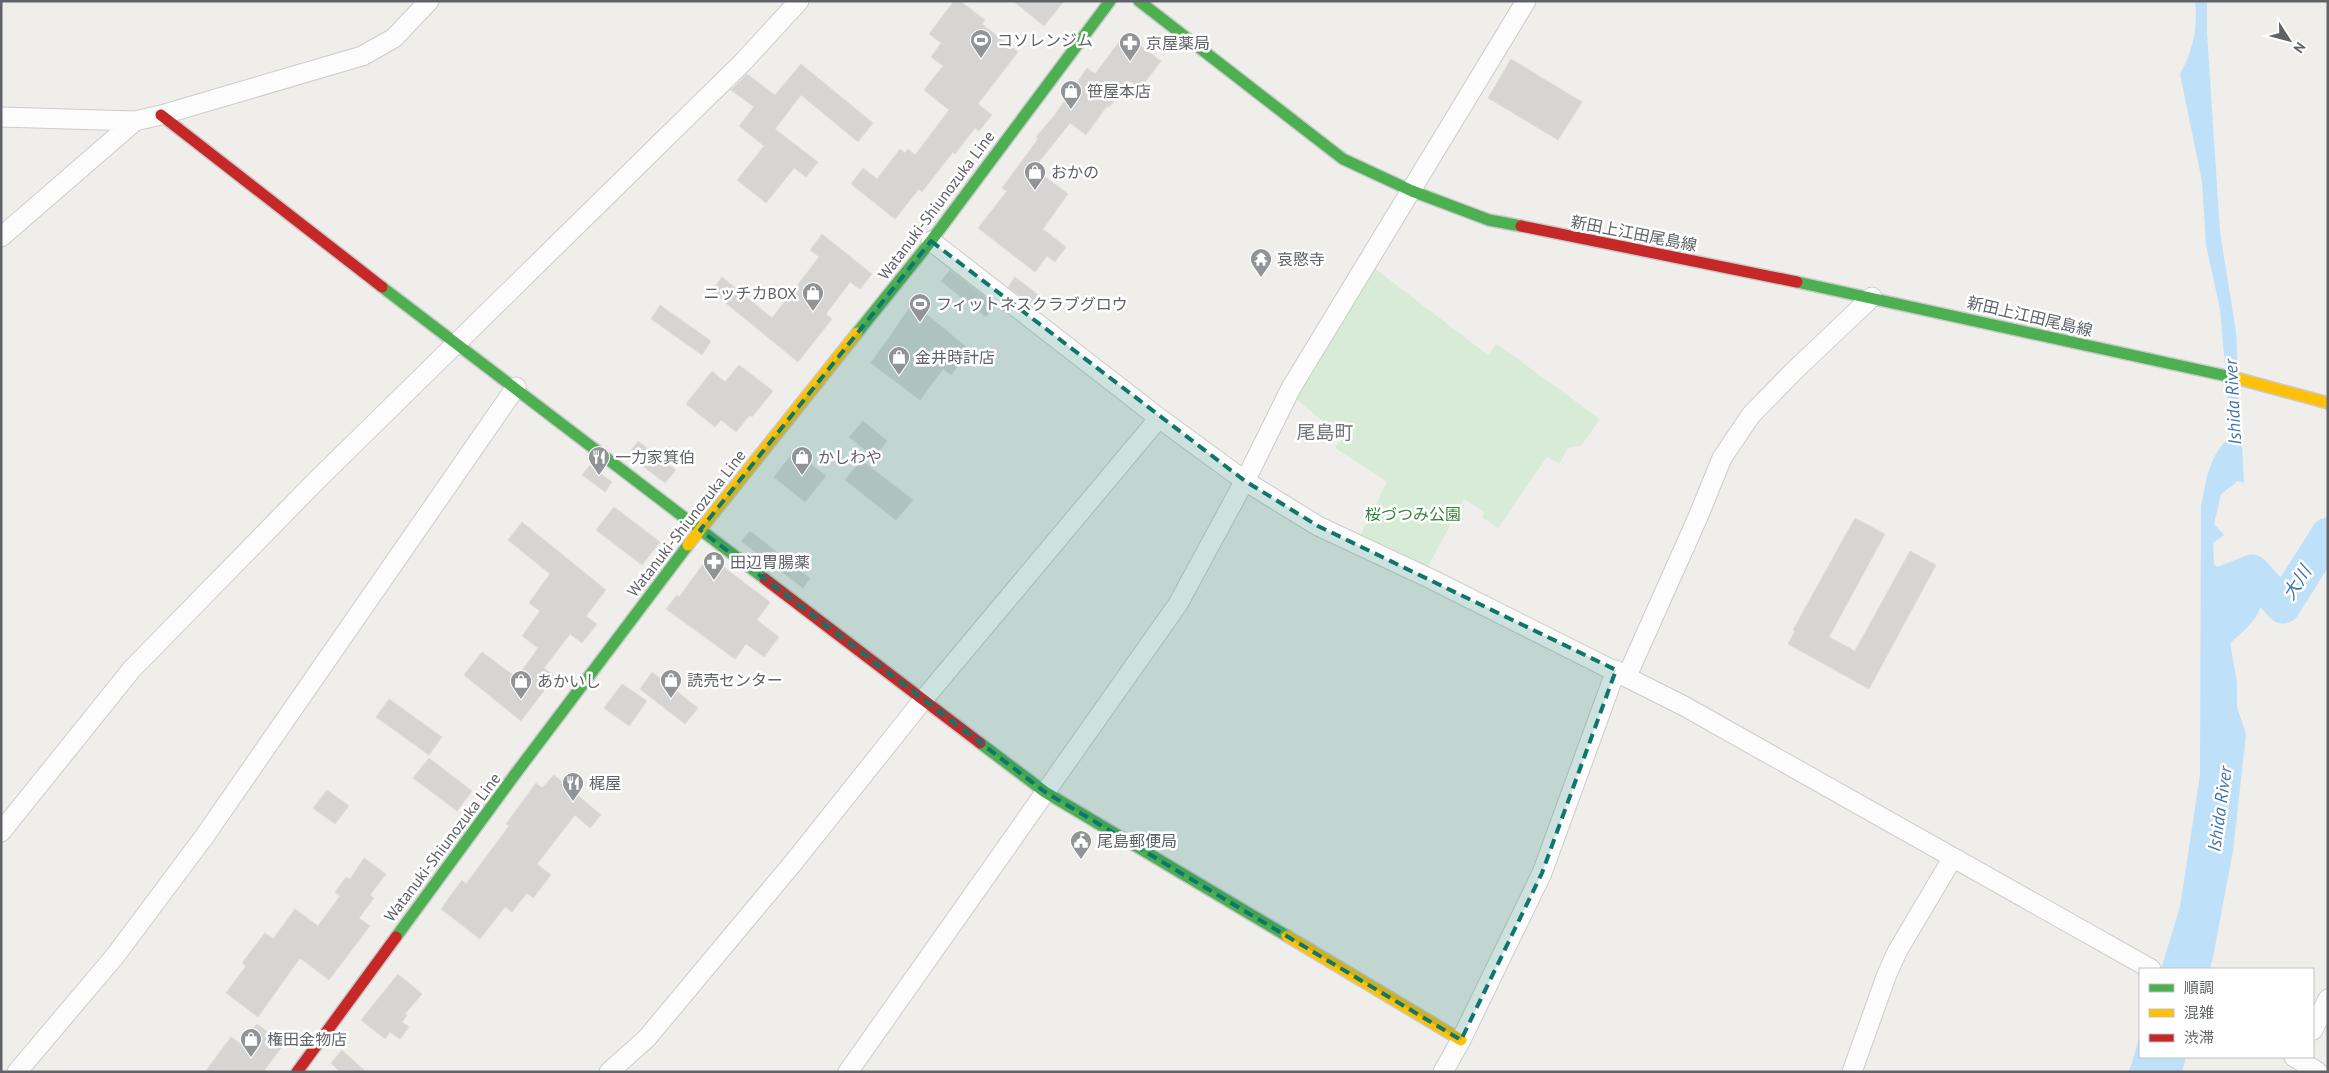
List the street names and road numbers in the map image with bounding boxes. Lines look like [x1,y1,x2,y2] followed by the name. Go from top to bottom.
[873,127,999,283] street label: Watanuki-Shiunozuka Line
[1569,211,1699,255] street label: 新田上江田尾島線
[1965,292,2095,340] street label: 新田上江田尾島線
[622,445,750,601] street label: Watanuki-Shiunozuka Line
[379,769,505,925] street label: Watanuki-Shiunozuka Line

